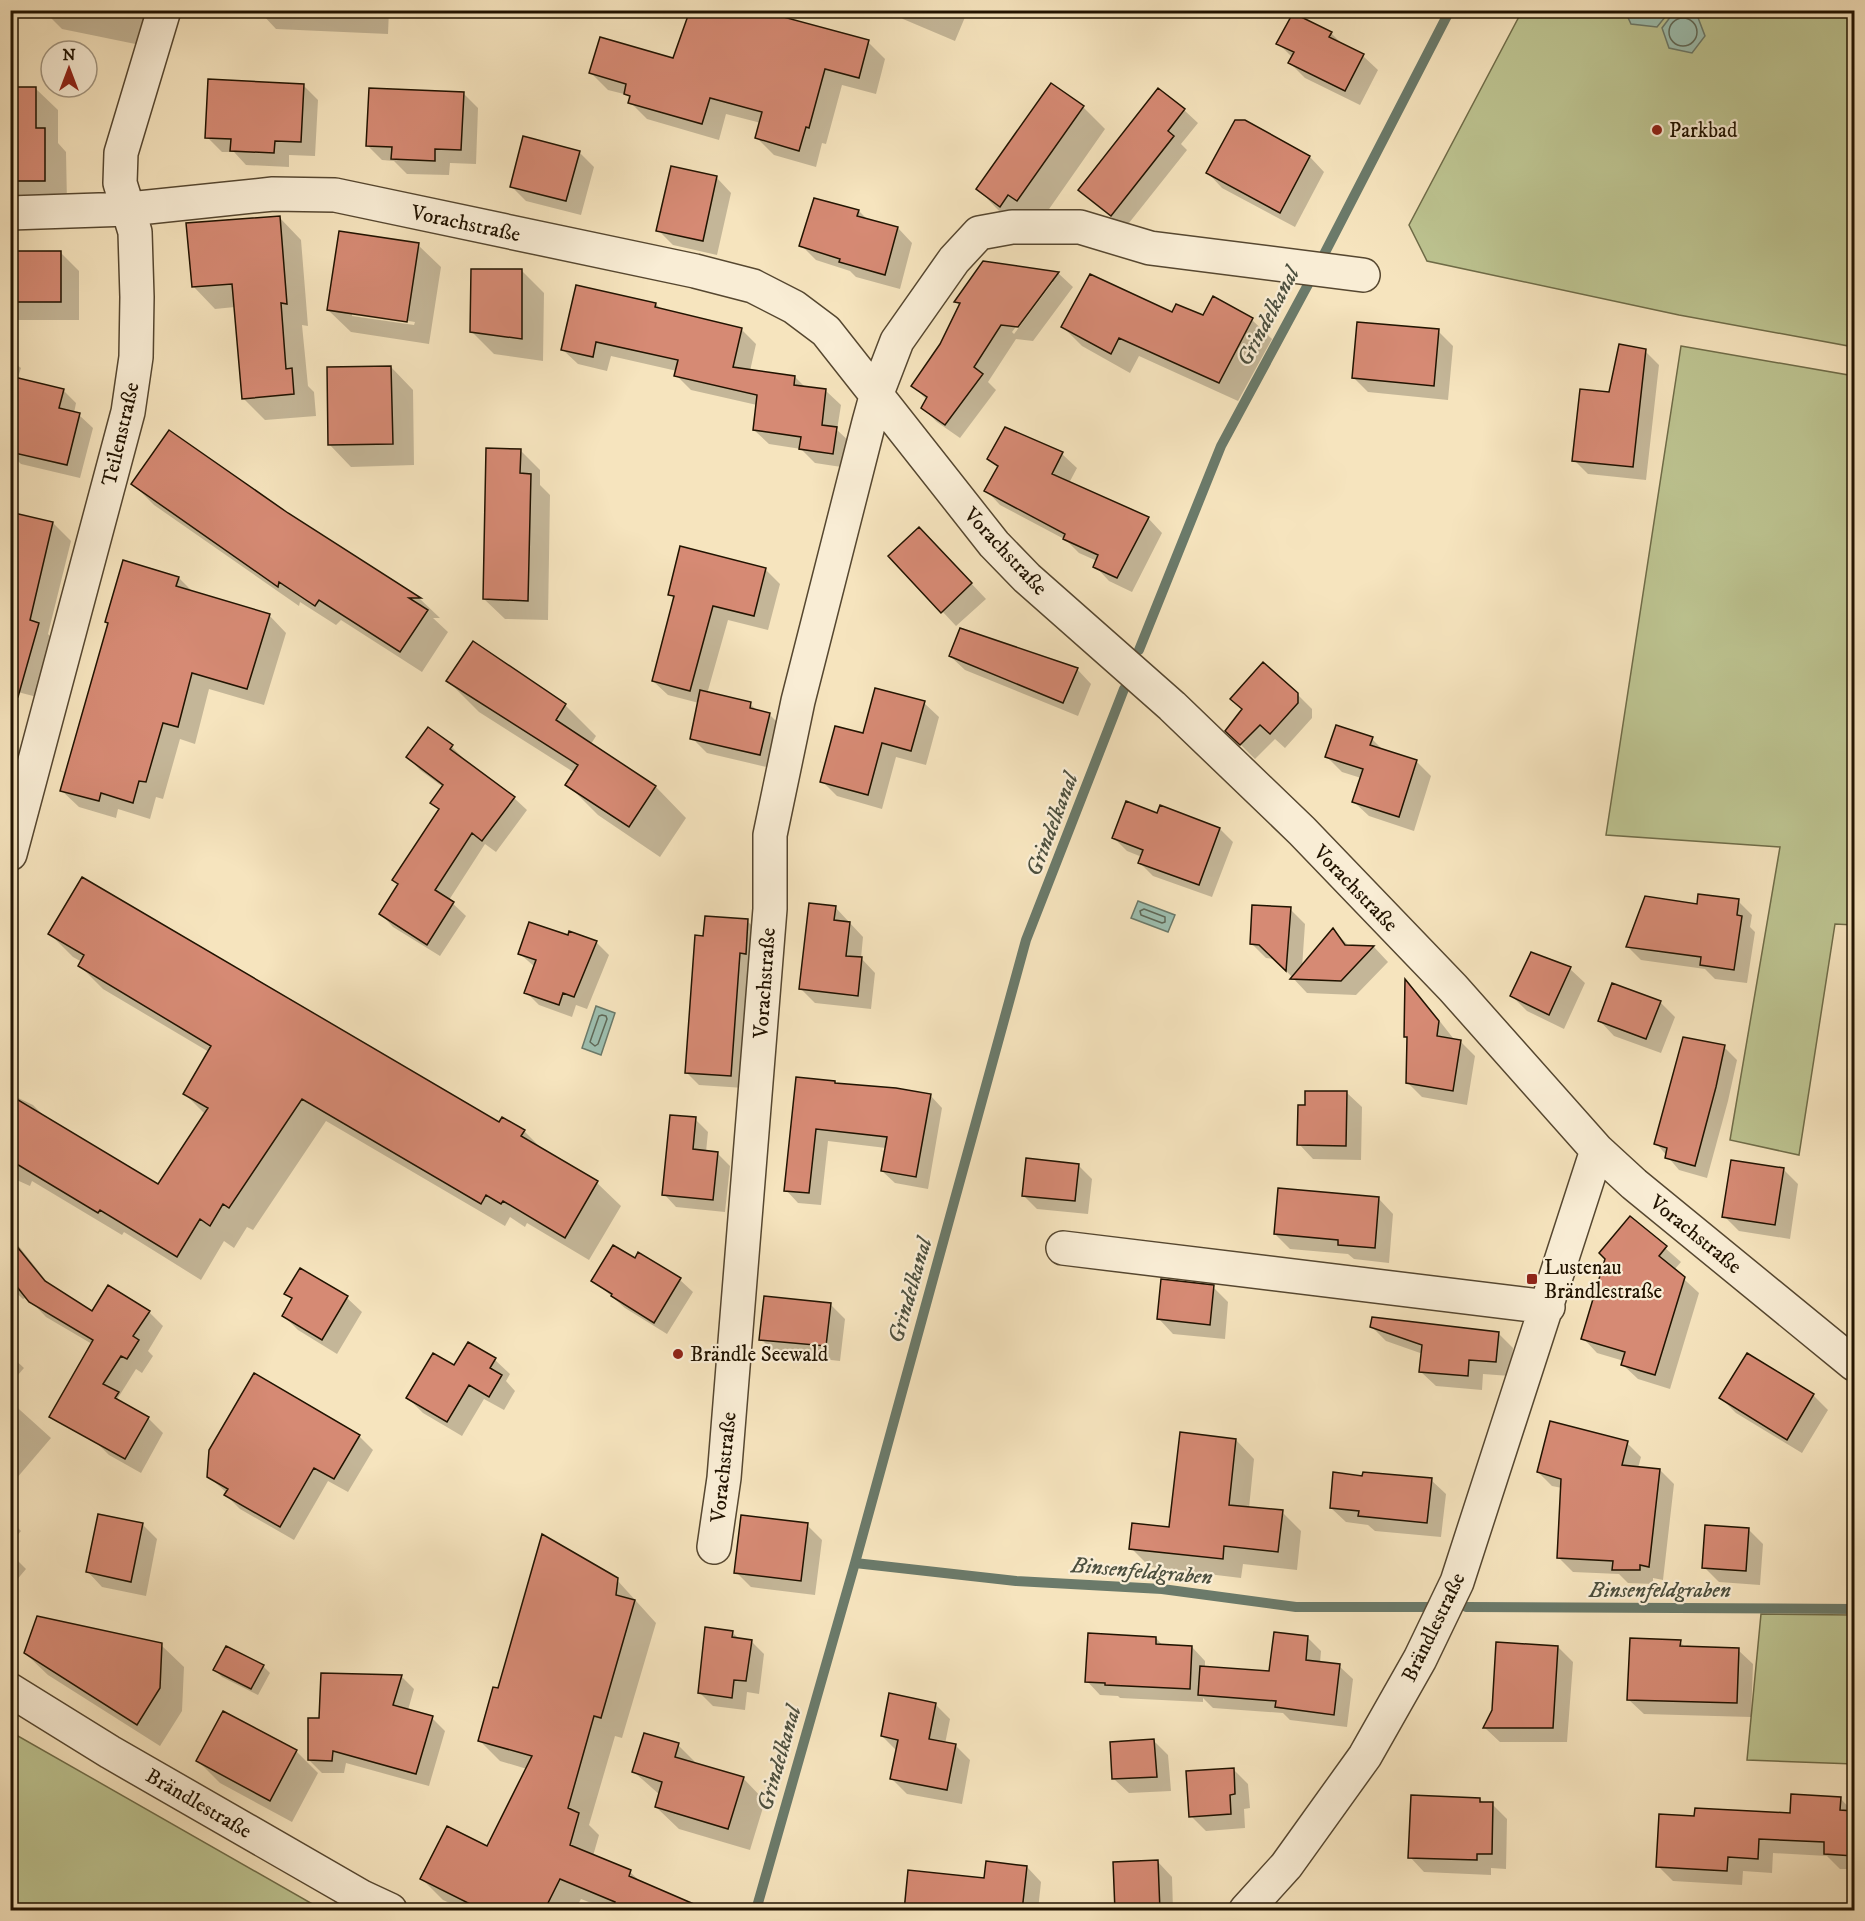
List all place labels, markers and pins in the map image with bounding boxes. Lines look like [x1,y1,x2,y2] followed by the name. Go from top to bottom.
[1669,118,1738,144] place label: Parkbad
[1650,123,1664,137] marker: Parkbad
[1544,1255,1662,1305] place label: Lustenau Brändlestraße
[1525,1272,1539,1286] marker: Lustenau Brändlestraße
[690,1342,829,1368] place label: Brändle Seewald
[671,1347,685,1361] marker: Brändle Seewald

